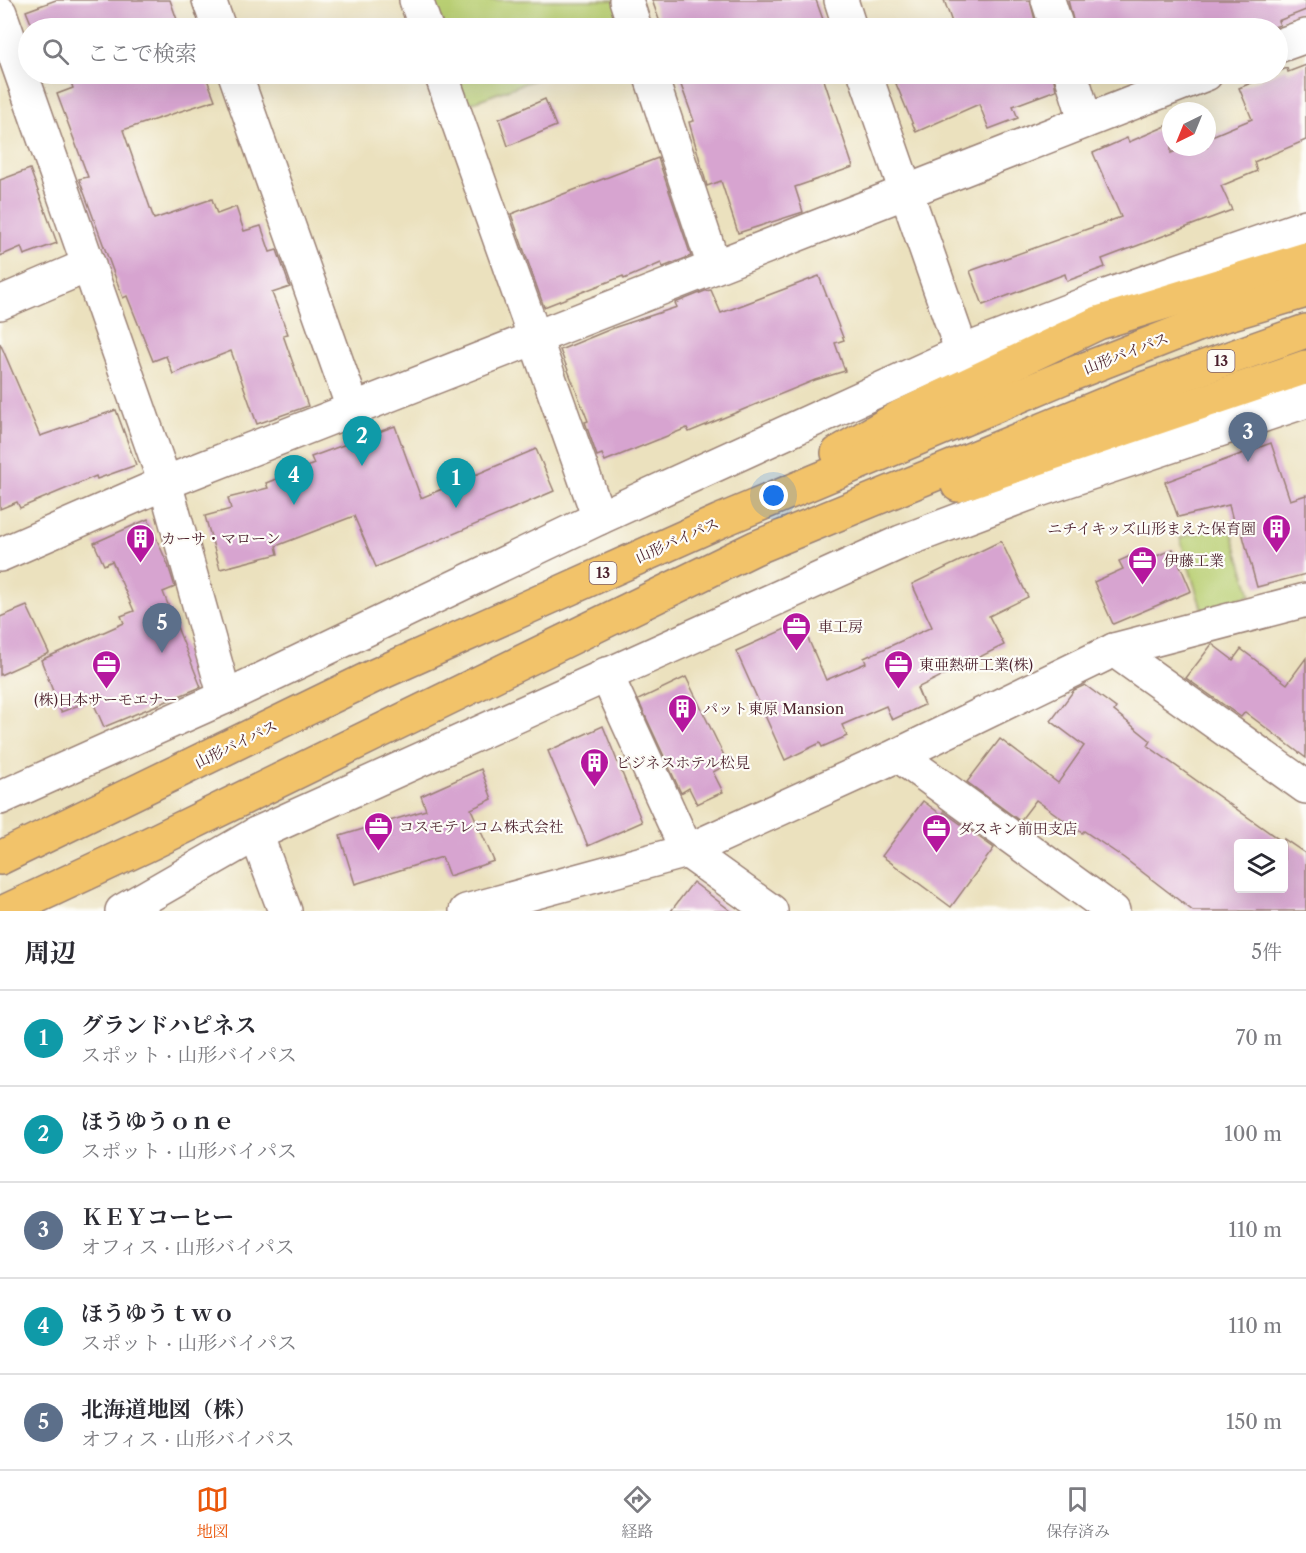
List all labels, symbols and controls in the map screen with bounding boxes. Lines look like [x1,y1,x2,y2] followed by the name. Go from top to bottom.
[18,18,1288,84] search box
[39,35,72,68] icon: search
[87,40,197,67] text: ここで検索
[1162,102,1216,156] north arrow
[1081,328,1171,378] street label: 山形バイパス
[1208,350,1234,372] road number: 13
[1228,412,1268,462] pin: 3
[342,416,382,466] pin: 2
[274,456,314,505] pin: 4
[436,458,476,508] pin: 1
[759,481,788,510] your location
[1261,512,1293,554] building icon: ニチイキッズ山形まえた保育園
[632,513,722,567] street label: 山形バイパス
[1047,519,1256,538] place label: ニチイキッズ山形まえた保育園
[124,522,156,564] building icon: カーサ・マローン
[161,529,281,548] place label: カーサ・マローン
[1127,544,1159,586] office icon: 伊藤工業
[1164,551,1224,570] place label: 伊藤工業
[590,562,616,584] road number: 13
[142,604,182,653] pin: 5
[781,610,813,652] office icon: 車工房
[818,617,863,636] place label: 車工房
[90,648,122,690] office icon: (株)日本サーモエナー
[882,648,914,690] office icon: 東亜熱研工業(株)
[919,655,1033,674] place label: 東亜熱研工業(株)
[34,690,178,709] place label: (株)日本サーモエナー
[666,692,698,734] building icon: パット東原 Mansion
[703,699,845,718] place label: パット東原 Mansion
[192,716,280,772] street label: 山形バイパス
[579,746,611,788] building icon: ビジネスホテル松見
[616,753,750,772] place label: ビジネスホテル松見
[362,810,394,852] office icon: コスモテレコム株式会社
[921,812,953,854] office icon: ダスキン前田支店
[399,817,564,836] place label: コスモテレコム株式会社
[958,819,1078,838] place label: ダスキン前田支店
[1234,839,1288,893] map controls
[1234,839,1288,893] button: layers
[24,937,76,969] text: 周辺
[1251,940,1282,964] text: 5件
[81,1012,257,1039] text: グランドハピネス
[39,1026,48,1050] text: 1
[1236,1026,1282,1050] text: 70 m
[81,1043,297,1067] text: スポット · 山形バイパス
[81,1108,235,1135] text: ほうゆうｏｎｅ
[38,1122,49,1146] text: 2
[1224,1122,1282,1146] text: 100 m
[81,1139,297,1163] text: スポット · 山形バイパス
[81,1204,234,1231] text: ＫＥＹコーヒー
[38,1218,49,1242] text: 3
[1229,1218,1282,1242] text: 110 m
[81,1235,295,1259] text: オフィス · 山形バイパス
[81,1300,235,1327] text: ほうゆうｔｗｏ
[38,1314,49,1338] text: 4
[1229,1314,1282,1338] text: 110 m
[81,1331,297,1355] text: スポット · 山形バイパス
[81,1396,257,1423] text: 北海道地図（株）
[38,1410,49,1434] text: 5
[1226,1410,1282,1434] text: 150 m
[81,1427,295,1451] text: オフィス · 山形バイパス
[196,1483,229,1542] tab: 地図
[621,1483,654,1542] tab: 経路
[1046,1483,1110,1542] tab: 保存済み

